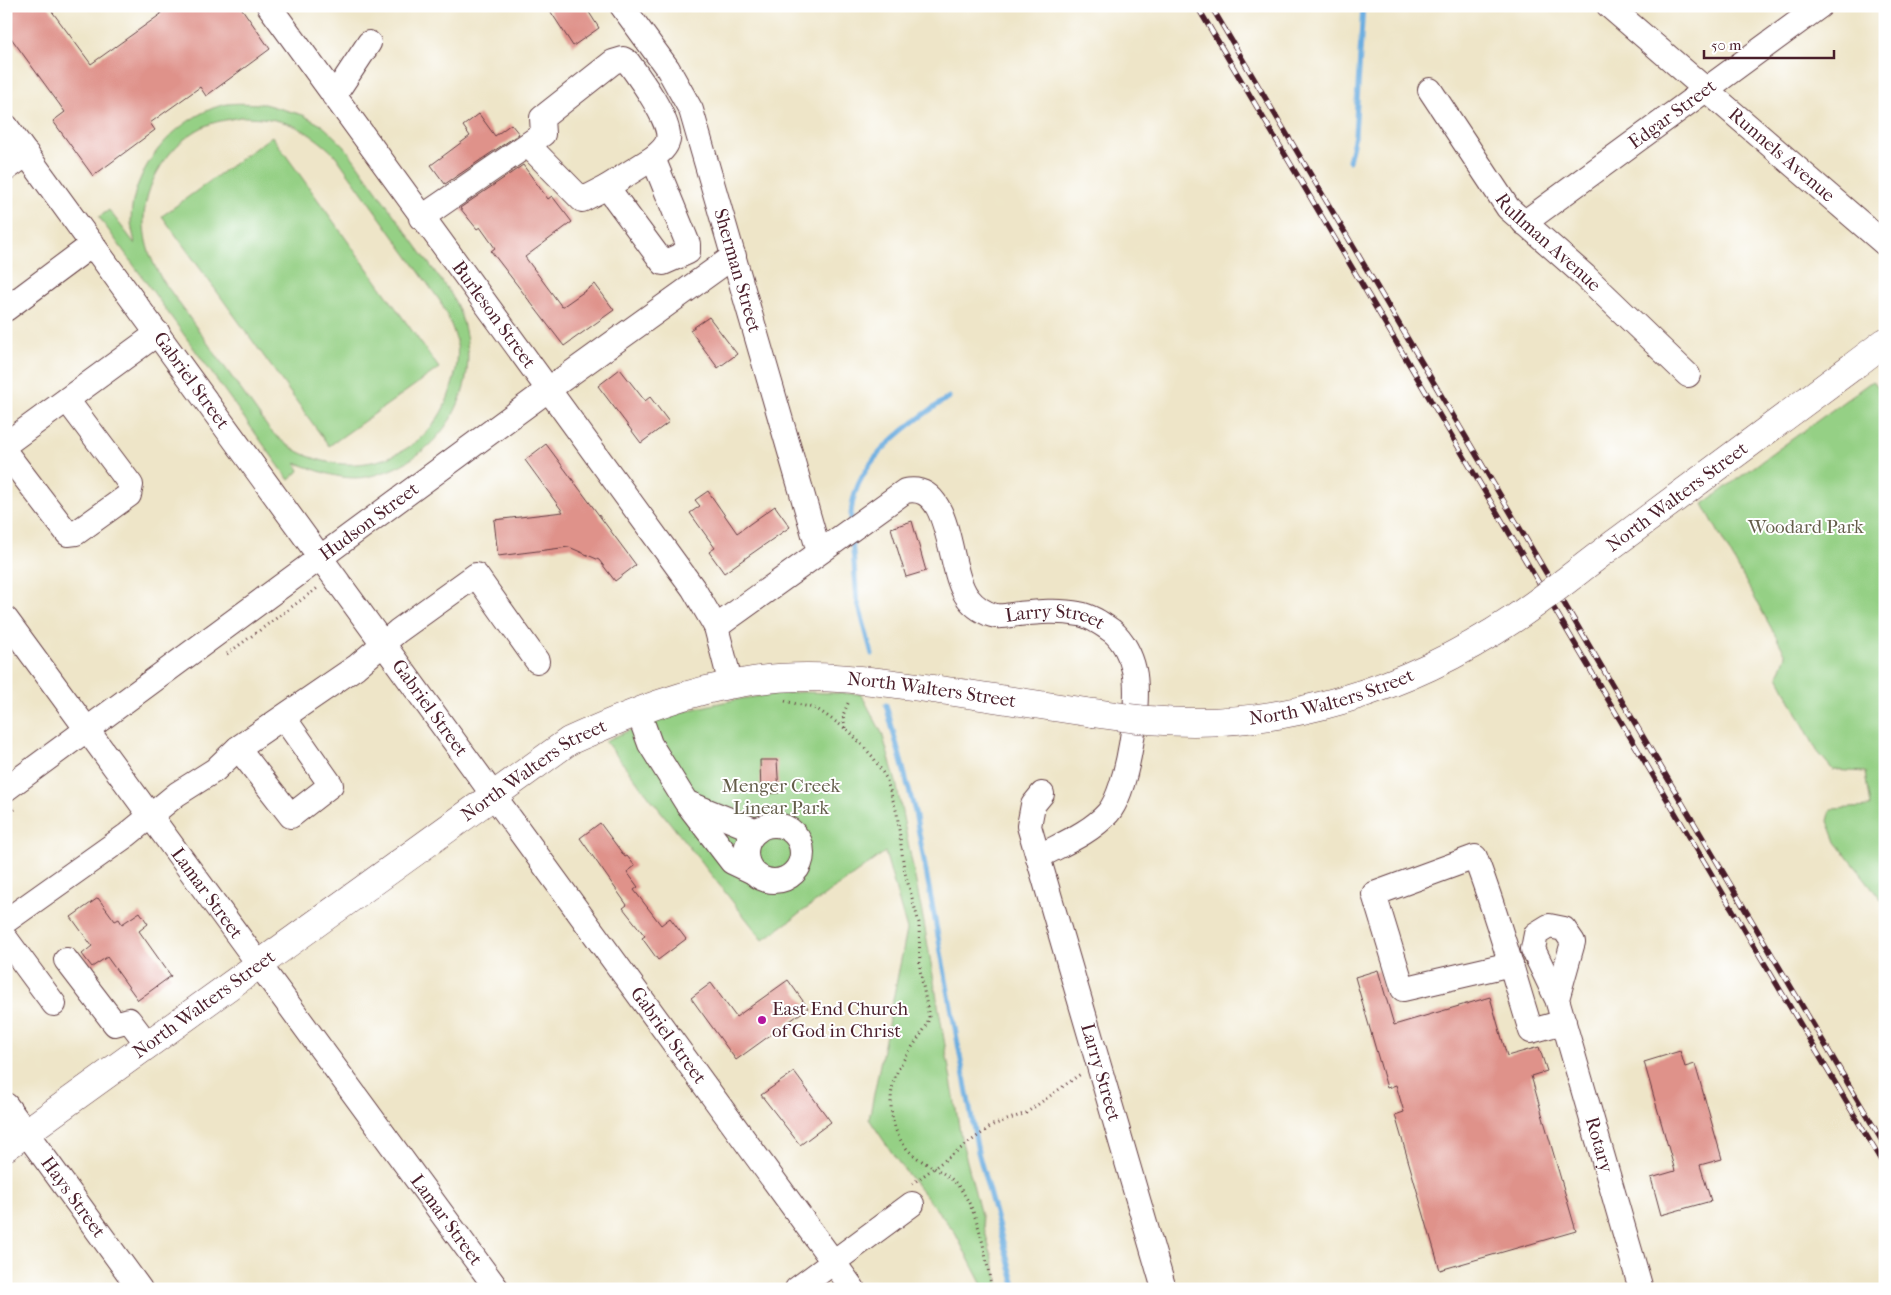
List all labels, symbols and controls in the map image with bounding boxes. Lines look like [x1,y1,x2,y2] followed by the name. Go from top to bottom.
[1704,28,1834,60] scale bar
[1711,36,1742,54] text: 50 m
[1624,75,1721,154] street label: Edgar Street
[1724,103,1839,207] street label: Runnels Avenue
[1490,189,1605,296] street label: Rullman Avenue
[709,206,766,335] street label: Sherman Street
[448,257,540,373] street label: Burleson Street
[149,328,234,434] street label: Gabriel Street
[1602,437,1752,557] street label: North Walters Street
[315,478,423,565] street label: Hudson Street
[1747,516,1864,538] park label: Woodard Park
[1004,601,1109,634] street label: Larry Street
[387,655,473,761] street label: Gabriel Street
[1248,664,1417,730] street label: North Walters Street
[846,668,1018,712] street label: North Walters Street
[457,715,610,826] street label: North Walters Street
[722,775,840,819] park label: Menger Creek Linear Park
[166,843,248,943] street label: Lamar Street
[128,945,280,1063] street label: North Walters Street
[626,983,711,1088] street label: Gabriel Street
[772,998,908,1042] place label: East End Church of God in Christ
[756,1014,768,1026] marker: East End Church of God in Christ
[1076,1021,1126,1124] street label: Larry Street
[1581,1114,1618,1176] street label: Rotary
[36,1152,110,1242] street label: Hays Street
[406,1170,487,1270] street label: Lamar Street

